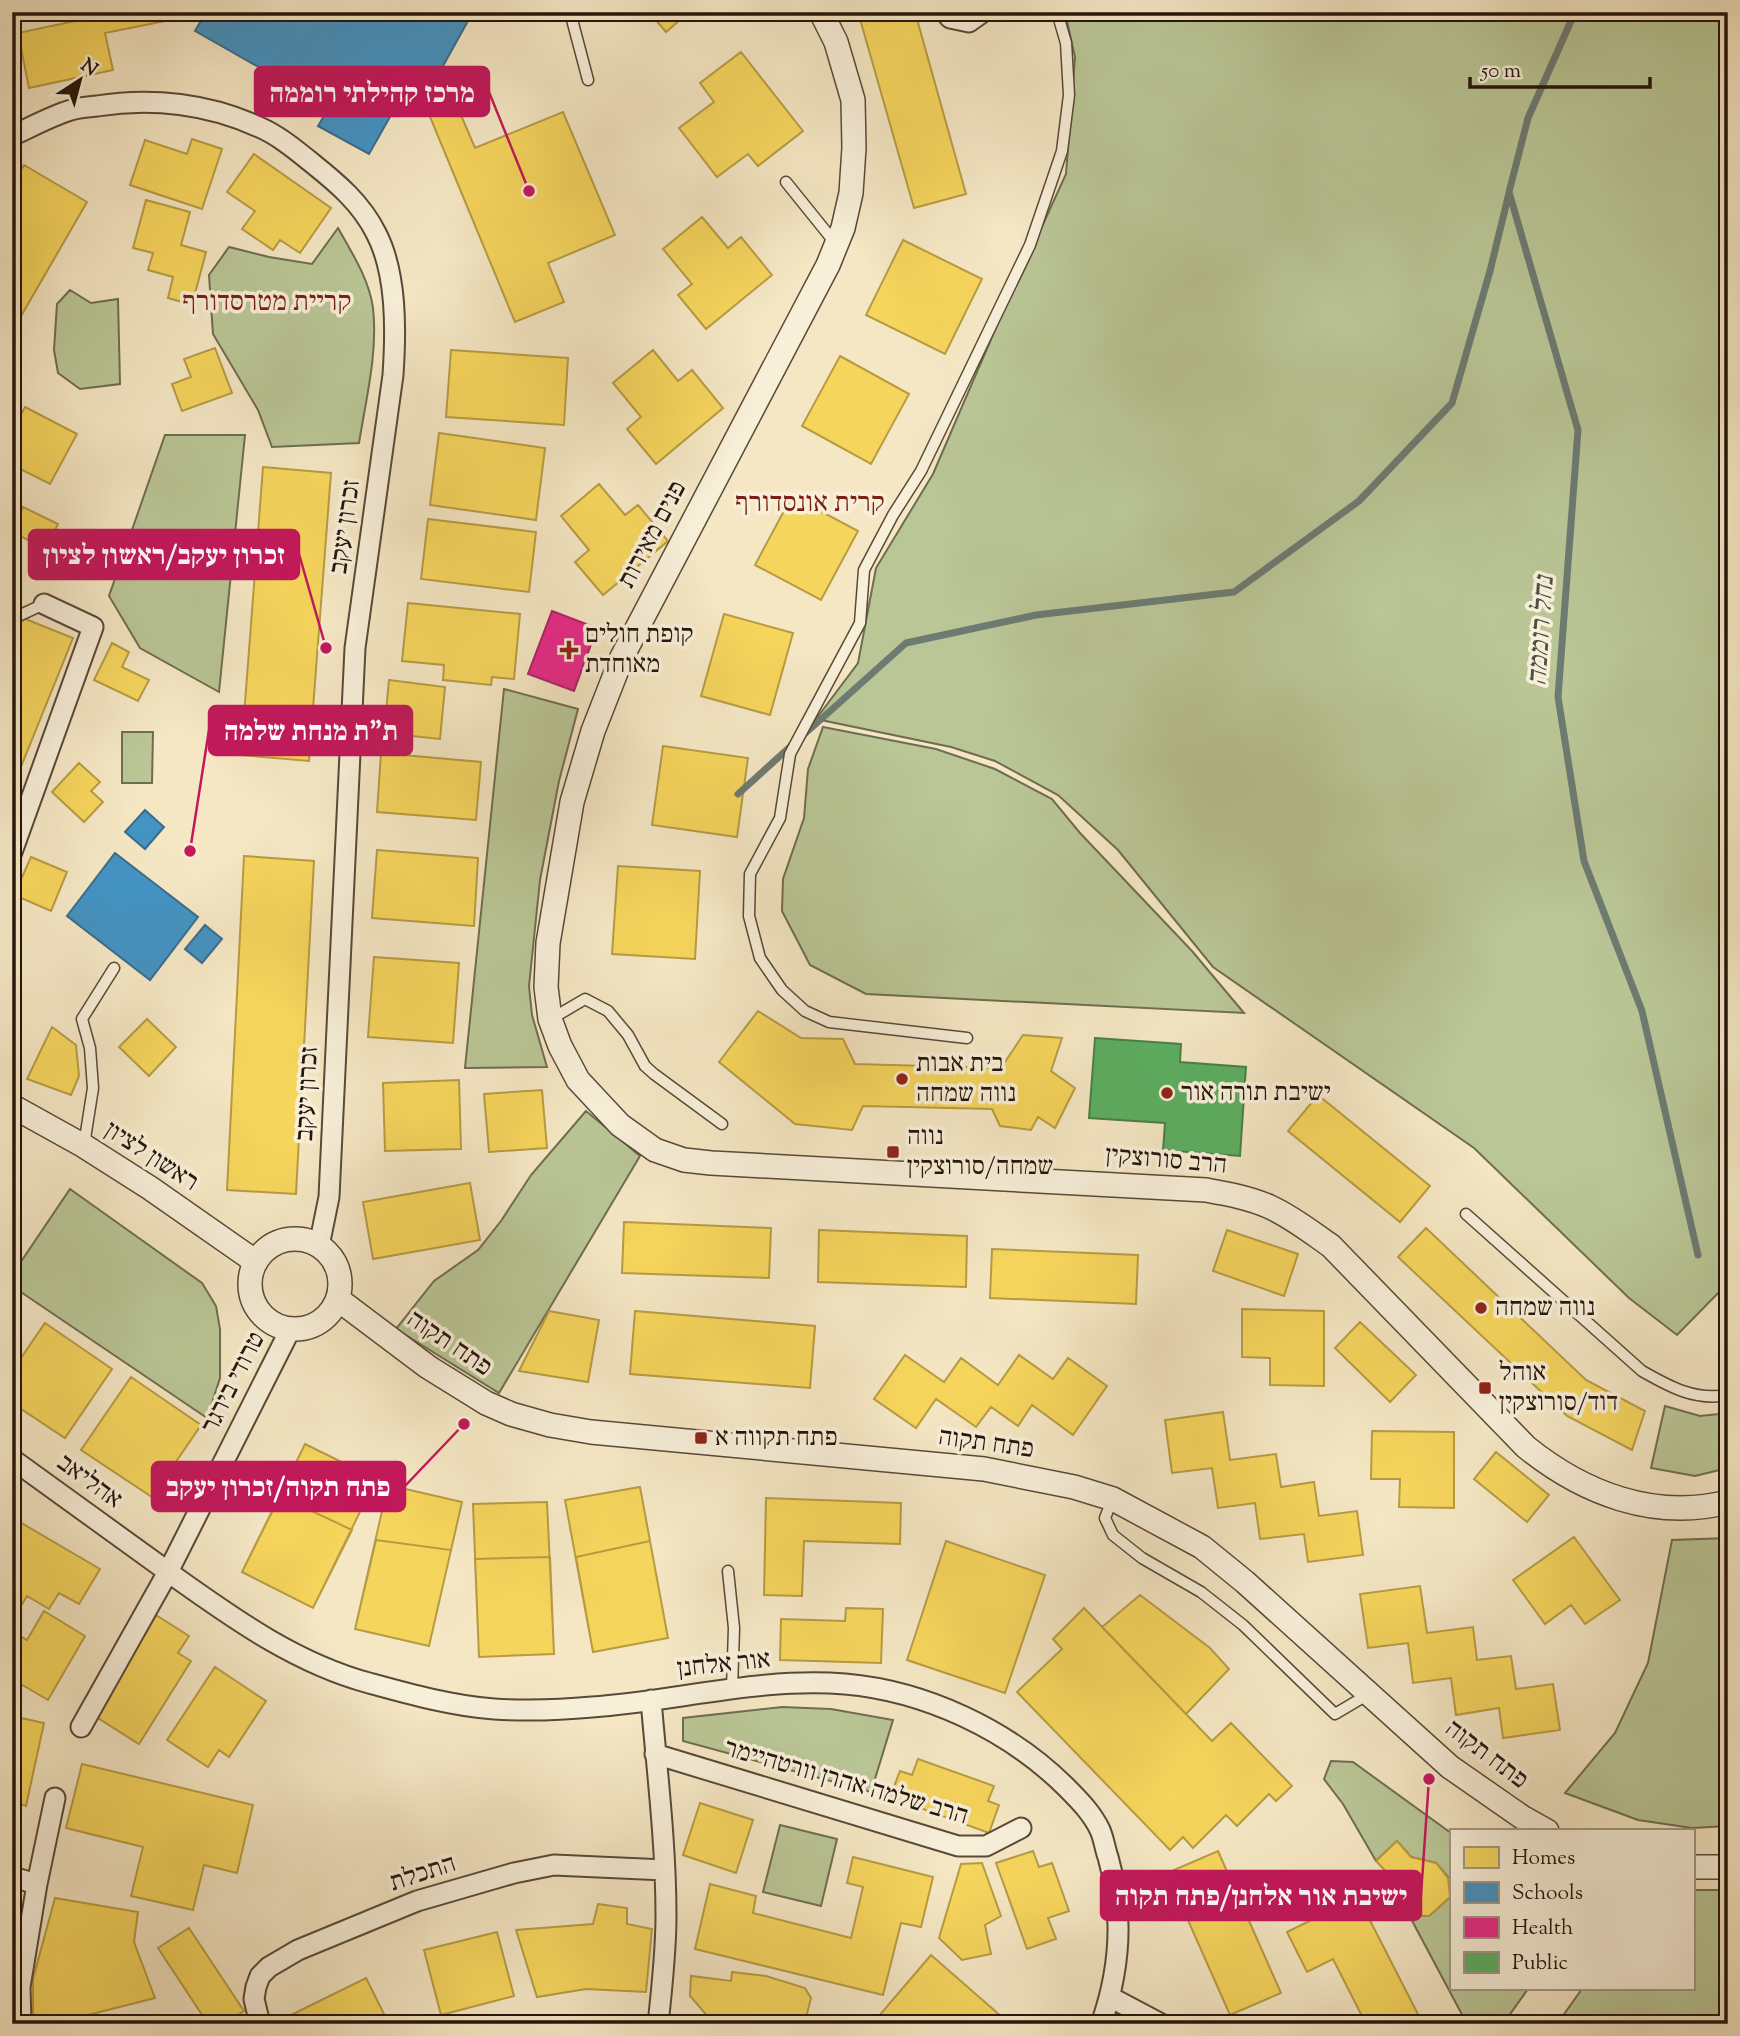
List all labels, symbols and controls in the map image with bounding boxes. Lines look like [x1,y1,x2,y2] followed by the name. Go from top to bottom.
[46,46,116,116] north arrow
[1470,46,1651,90] scale bar
[74,53,103,84] text: N
[1480,57,1521,87] text: 50 m
[255,67,489,116] callout: מרכז קהילתי רוממה
[269,75,475,115] text: מרכז קהילתי רוממה
[183,283,351,323] district label: קריית מטרסדורף
[609,475,697,595] street label: פנים מאירות
[321,477,371,577] street label: זכרון יעקב
[735,484,885,524] district label: קרית אונסדורף
[29,530,299,579] callout: זכרון יעקב/ראשון לציון
[43,537,285,577] text: זכרון יעקב/ראשון לציון
[1518,572,1566,687] water label: נחל רוממה
[585,617,694,684] place label: קופת חולים מאוחדת
[559,640,579,660] marker: קופת חולים מאוחדת
[209,706,412,755] callout: ת"ת מנחת שלמה
[224,713,398,753] text: ת"ת מנחת שלמה
[287,1046,329,1142] street label: זכרון יעקב
[916,1046,1016,1113] place label: בית אבות נווה שמחה
[894,1071,910,1087] marker: בית אבות נווה שמחה
[1181,1075,1331,1112] place label: ישיבת תורה אור
[1159,1085,1175,1101] marker: ישיבת תורה אור
[97,1113,205,1201] street label: ראשון לציון
[907,1119,1053,1186] place label: נווה שמחה/סורוצקין
[1104,1137,1228,1185] street label: הרב סורוצקין
[885,1144,901,1160] marker: נווה שמחה/סורוצקין
[1495,1290,1595,1327] place label: נווה שמחה
[1473,1300,1489,1316] marker: נווה שמחה
[399,1302,499,1386] street label: פתח תקוה
[193,1326,275,1440] street label: טרודי בירגר
[1499,1355,1618,1422] place label: אוהל דוד/סורוצקין
[1477,1380,1493,1396] marker: אוהל דוד/סורוצקין
[936,1419,1036,1469] street label: פתח תקוה
[715,1420,838,1457] place label: פתח תקווה א
[693,1430,709,1446] marker: פתח תקווה א
[48,1445,130,1519] street label: אהליאב
[152,1462,405,1511] callout: פתח תקוה/זכרון יעקב
[166,1469,390,1509] text: פתח תקוה/זכרון יעקב
[675,1642,773,1688] street label: אור אלחנן
[1436,1711,1536,1799] street label: פתח תקוה
[720,1730,972,1836] street label: הרב שלמה אהרן וורטהיימר
[1450,1829,1694,1990] legend
[1512,1844,1575,1874] text: Homes
[385,1846,461,1902] street label: התכלת
[1101,1871,1421,1920] callout: ישיבת אור אלחנן/פתח תקוה
[1115,1878,1407,1918] text: ישיבת אור אלחנן/פתח תקוה
[1512,1879,1583,1909] text: Schools
[1512,1914,1573,1944] text: Health
[1512,1949,1568,1979] text: Public

